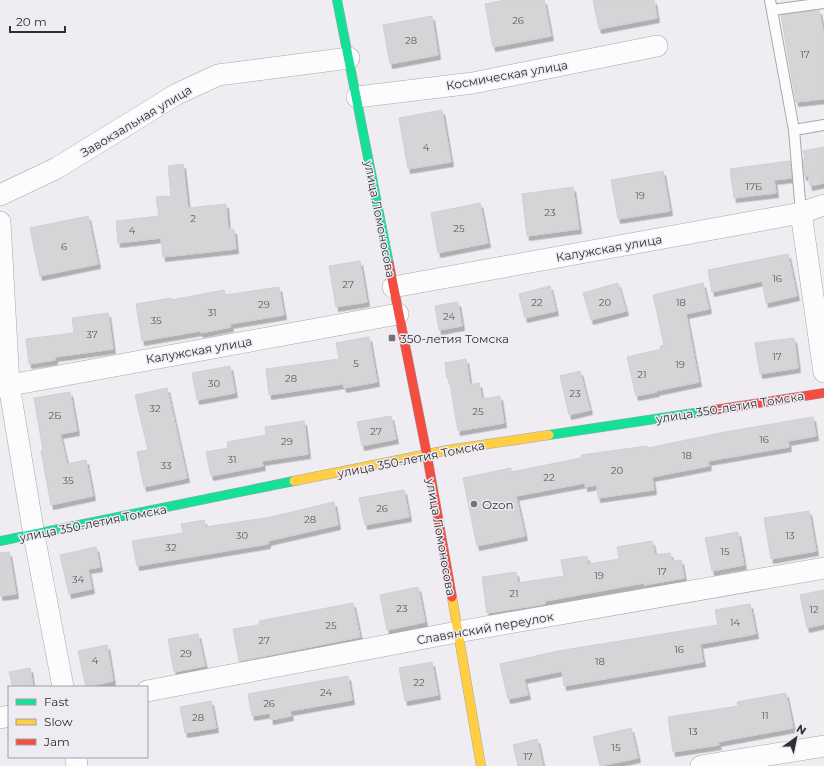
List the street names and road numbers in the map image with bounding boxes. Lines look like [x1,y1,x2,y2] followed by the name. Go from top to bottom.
[445,57,569,93] street label: Космическая улица
[78,82,194,160] street label: Завокзальная улица
[361,158,399,279] street label: улица Ломоносова
[555,231,663,265] street label: Калужская улица
[145,333,253,367] street label: Калужская улица
[654,388,805,426] street label: улица 350-летия Томска
[335,437,486,481] street label: улица 350-летия Томска
[423,476,459,597] street label: улица Ломоносова
[17,501,168,545] street label: улица 350-летия Томска
[415,609,555,647] street label: Славянский переулок

